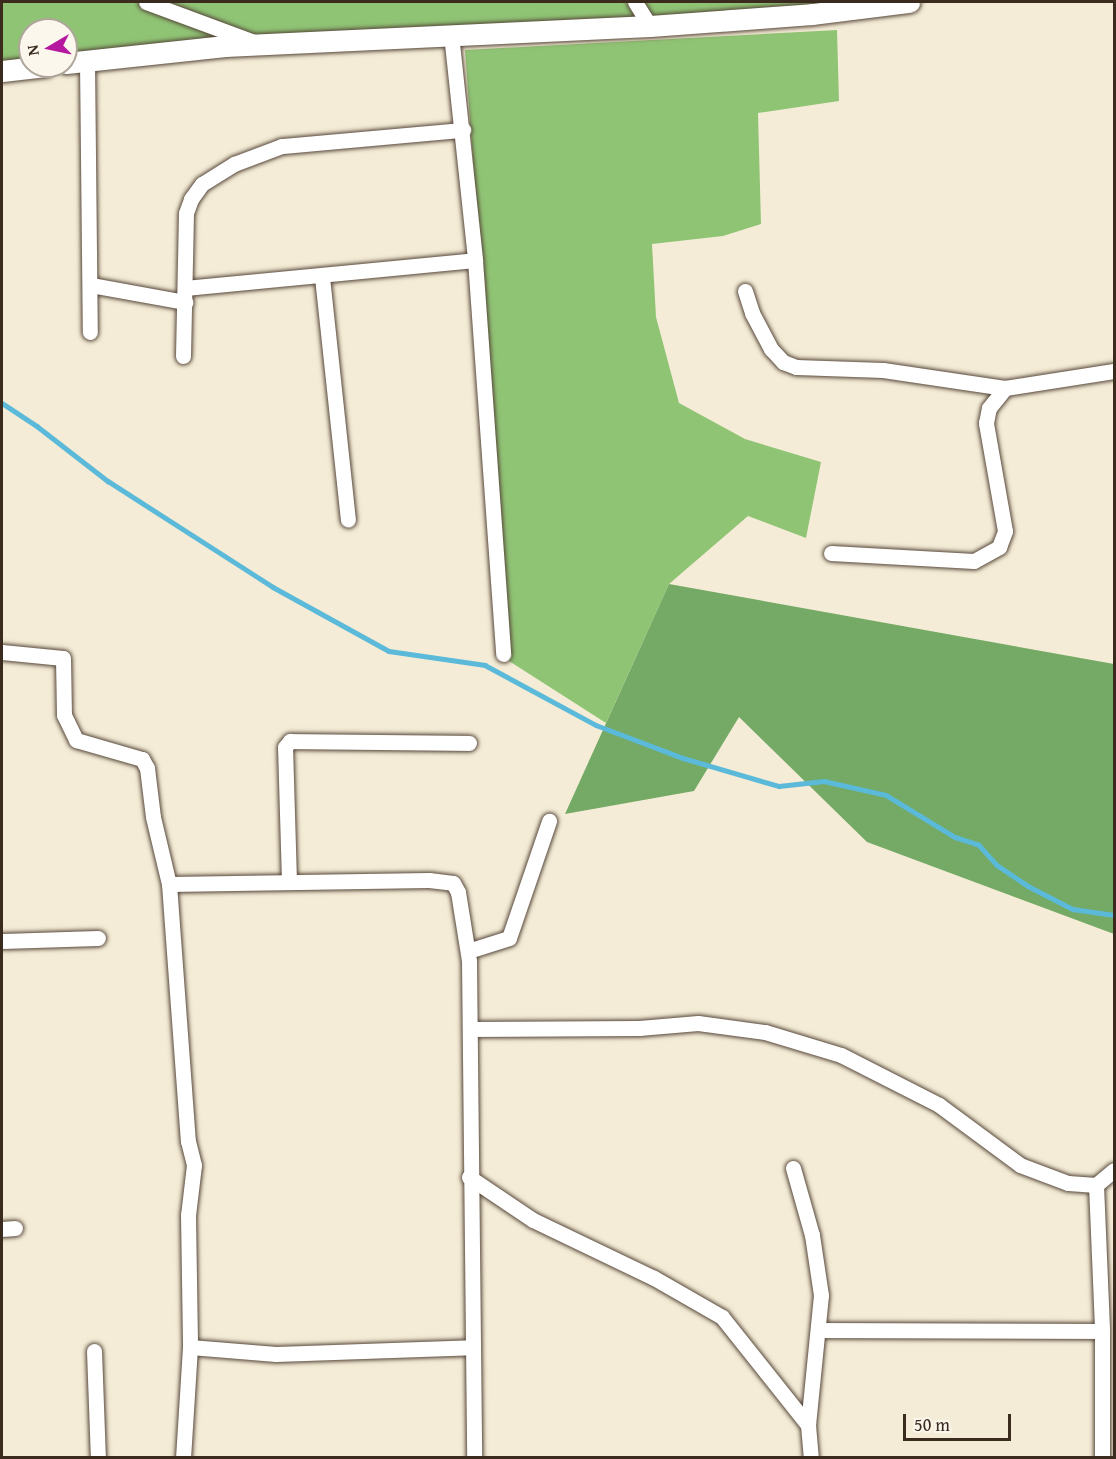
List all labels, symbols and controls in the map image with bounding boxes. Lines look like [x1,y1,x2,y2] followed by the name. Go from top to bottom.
[18,18,78,78] north arrow
[20,43,45,58] text: N
[906,1402,1014,1440] scale bar
[914,1411,950,1438] text: 50 m

